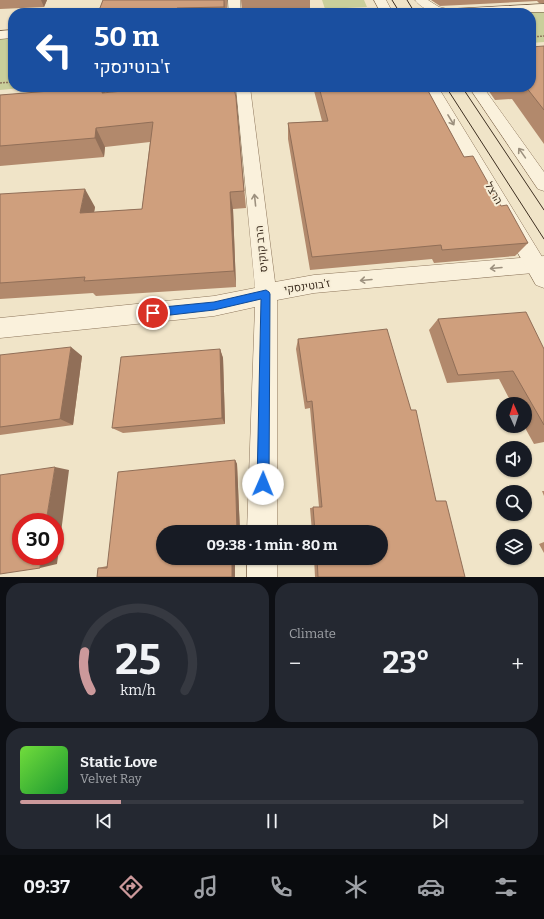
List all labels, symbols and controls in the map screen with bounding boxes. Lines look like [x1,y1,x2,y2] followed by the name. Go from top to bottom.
[94,20,159,53] text: 50 m
[28,24,80,76] icon: left
[94,56,170,78] text: ז'בוטינסקי
[447,114,455,125] one-way arrow
[518,148,526,159] one-way arrow
[482,180,505,207] street label: הרצל
[251,194,259,207] one-way arrow
[253,225,270,273] street label: הרב קוקיס
[490,265,503,272] one-way arrow
[360,276,373,283] one-way arrow
[283,277,331,296] street label: ז'בוטינסקי
[136,296,170,330] pin
[142,302,164,324] icon: arrive
[496,397,532,433] north arrow
[496,397,532,565] map controls
[496,441,532,477] button: sound
[242,463,284,505] position arrow
[496,485,532,521] button: search
[12,513,64,565] speed limit sign: 30
[496,529,532,565] button: layers
[207,536,337,554] text: 09:38 · 1 min · 80 m
[289,626,336,641] text: Climate
[114,634,161,684] text: 25
[383,645,430,681] text: 23°
[289,650,301,677] text: −
[511,650,524,677] text: +
[120,681,155,698] text: km/h
[80,753,157,771] text: Static Love
[80,771,142,786] text: Velvet Ray
[93,810,115,832] icon: previous
[261,810,283,832] icon: pause
[429,810,451,832] icon: next
[117,873,145,901] icon: directions
[192,873,220,901] icon: music
[267,873,295,901] icon: phone
[342,873,370,901] icon: climate
[417,873,445,901] icon: car
[492,873,520,901] icon: filters
[24,876,70,898] text: 09:37

